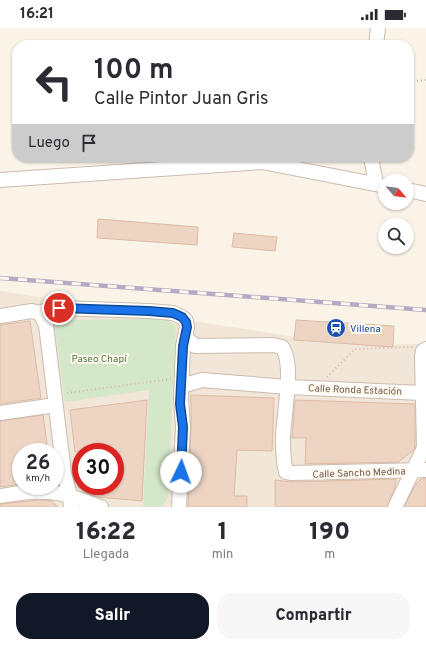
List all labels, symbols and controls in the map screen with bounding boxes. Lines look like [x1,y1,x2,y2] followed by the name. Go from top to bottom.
[20,5,54,24] text: 16:21
[94,53,174,89] text: 100 m
[28,56,80,108] icon: left
[94,88,269,111] text: Calle Pintor Juan Gris
[78,132,100,154] icon: arrive
[28,134,70,153] text: Luego
[378,174,414,210] north arrow
[378,174,414,254] map controls
[378,218,414,254] button: search
[42,291,76,325] pin
[48,297,70,319] icon: arrive
[325,317,347,339] station icon: Villena
[350,323,381,336] place label: Villena
[71,353,128,366] park label: Paseo Chapí
[308,382,402,399] street label: Calle Ronda Estación
[72,443,124,495] speed limit sign: 30
[26,451,50,477] text: 26
[160,451,202,493] position arrow
[312,465,406,482] street label: Calle Sancho Medina
[26,472,50,485] text: km/h
[76,518,136,548] text: 16:22
[218,518,228,548] text: 1
[309,518,350,548] text: 190
[83,547,129,563] text: Llegada
[212,547,233,563] text: min
[324,547,335,563] text: m
[16,593,209,639] button: Salir
[217,593,410,639] button: Compartir

